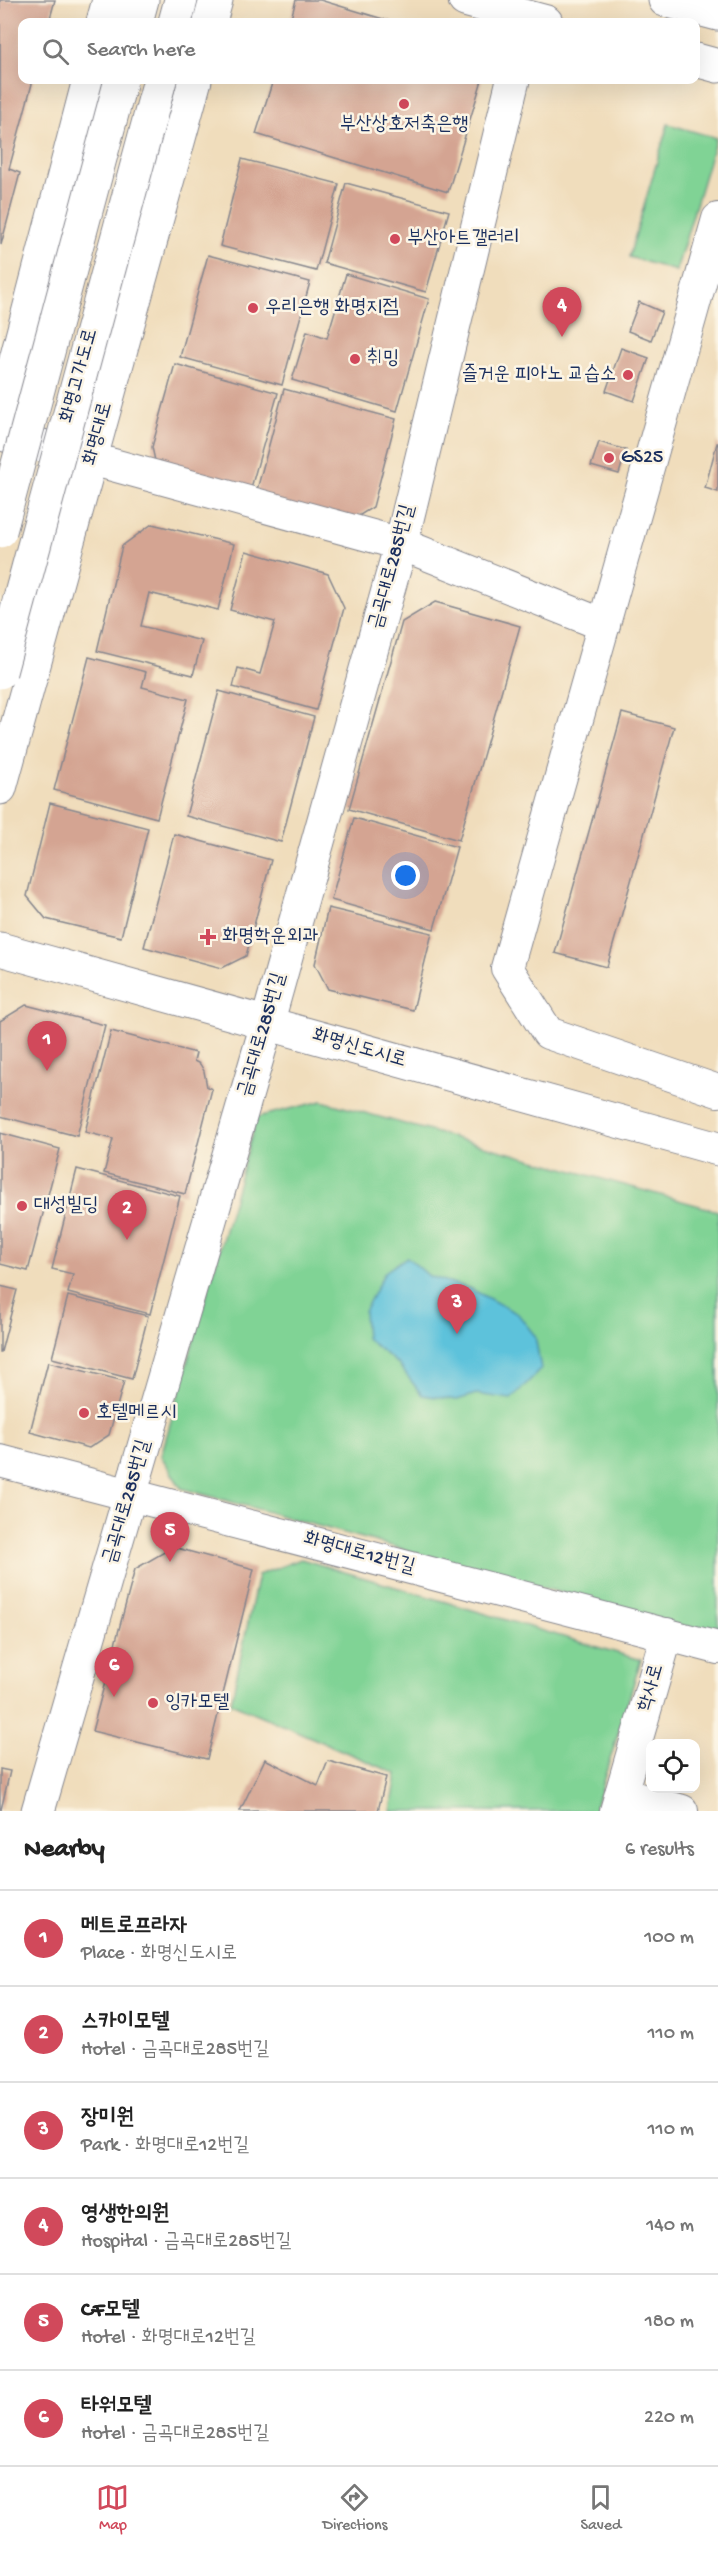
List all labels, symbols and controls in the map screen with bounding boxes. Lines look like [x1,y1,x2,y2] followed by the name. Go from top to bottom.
[18,18,700,84] search box
[39,35,72,68] icon: search
[87,38,195,64] text: Search here
[397,97,411,111] marker: 부산상호저축은행
[340,114,468,137] place label: 부산상호저축은행
[407,228,520,251] place label: 부산아트갤러리
[388,232,402,246] marker: 부산아트갤러리
[542,288,582,337] pin: 4
[265,297,399,320] place label: 우리은행 화명지점
[246,301,260,315] marker: 우리은행 화명지점
[56,326,104,426] street label: 화명고가도로
[367,347,399,371] place label: 취밍
[348,352,362,366] marker: 취밍
[462,363,616,387] place label: 즐거운 피아노 교습소
[621,368,635,382] marker: 즐거운 피아노 교습소
[80,400,118,468] street label: 화명대로
[621,447,663,470] place label: GS25
[602,451,616,465] marker: GS25
[365,502,421,632] street label: 금곡대로285번길
[391,861,420,890] your location
[222,926,319,949] place label: 화명학운외과
[199,928,217,946] marker: 화명학운외과
[234,970,292,1100] street label: 금곡대로285번길
[28,1022,66,1071] pin: 1
[309,1025,409,1073] street label: 화명신도시로
[108,1190,146,1240] pin: 2
[34,1195,98,1218] place label: 대성빌딩
[15,1199,29,1213] marker: 대성빌딩
[438,1284,476,1334] pin: 3
[96,1402,176,1425] place label: 호텔메르시
[77,1406,91,1420] marker: 호텔메르시
[99,1437,157,1567] street label: 금곡대로285번길
[150,1512,190,1562] pin: 5
[301,1528,417,1580] street label: 화명대로12번길
[94,1648,134,1697] pin: 6
[634,1662,670,1714] street label: 학사로
[165,1692,229,1715] place label: 잉카모텔
[146,1696,160,1710] marker: 잉카모텔
[646,1739,700,1793] map controls
[646,1739,700,1793] button: locate
[24,1835,105,1866] text: Nearby
[625,1839,694,1862] text: 6 results
[81,1914,187,1940] text: 메트로프라자
[39,1927,48,1950] text: 1
[644,1927,694,1950] text: 100 m
[81,1943,237,1966] text: Place · 화명신도시로
[81,2010,170,2036] text: 스카이모텔
[39,2023,48,2046] text: 2
[648,2023,694,2046] text: 110 m
[81,2039,269,2062] text: Hotel · 금곡대로285번길
[81,2106,134,2132] text: 장미원
[38,2119,49,2142] text: 3
[648,2119,694,2142] text: 110 m
[81,2135,249,2158] text: Park · 화명대로12번길
[81,2202,170,2228] text: 영생한의원
[39,2215,48,2238] text: 4
[646,2215,694,2238] text: 140 m
[81,2231,292,2254] text: Hospital · 금곡대로285번길
[81,2298,140,2324] text: CF모텔
[38,2311,49,2334] text: 5
[645,2311,694,2334] text: 180 m
[81,2327,256,2350] text: Hotel · 화명대로12번길
[81,2394,152,2420] text: 타워모텔
[38,2407,49,2430] text: 6
[644,2407,694,2430] text: 220 m
[81,2423,269,2446] text: Hotel · 금곡대로285번길
[96,2481,129,2536] tab: Map
[322,2481,388,2536] tab: Directions
[580,2481,621,2536] tab: Saved

